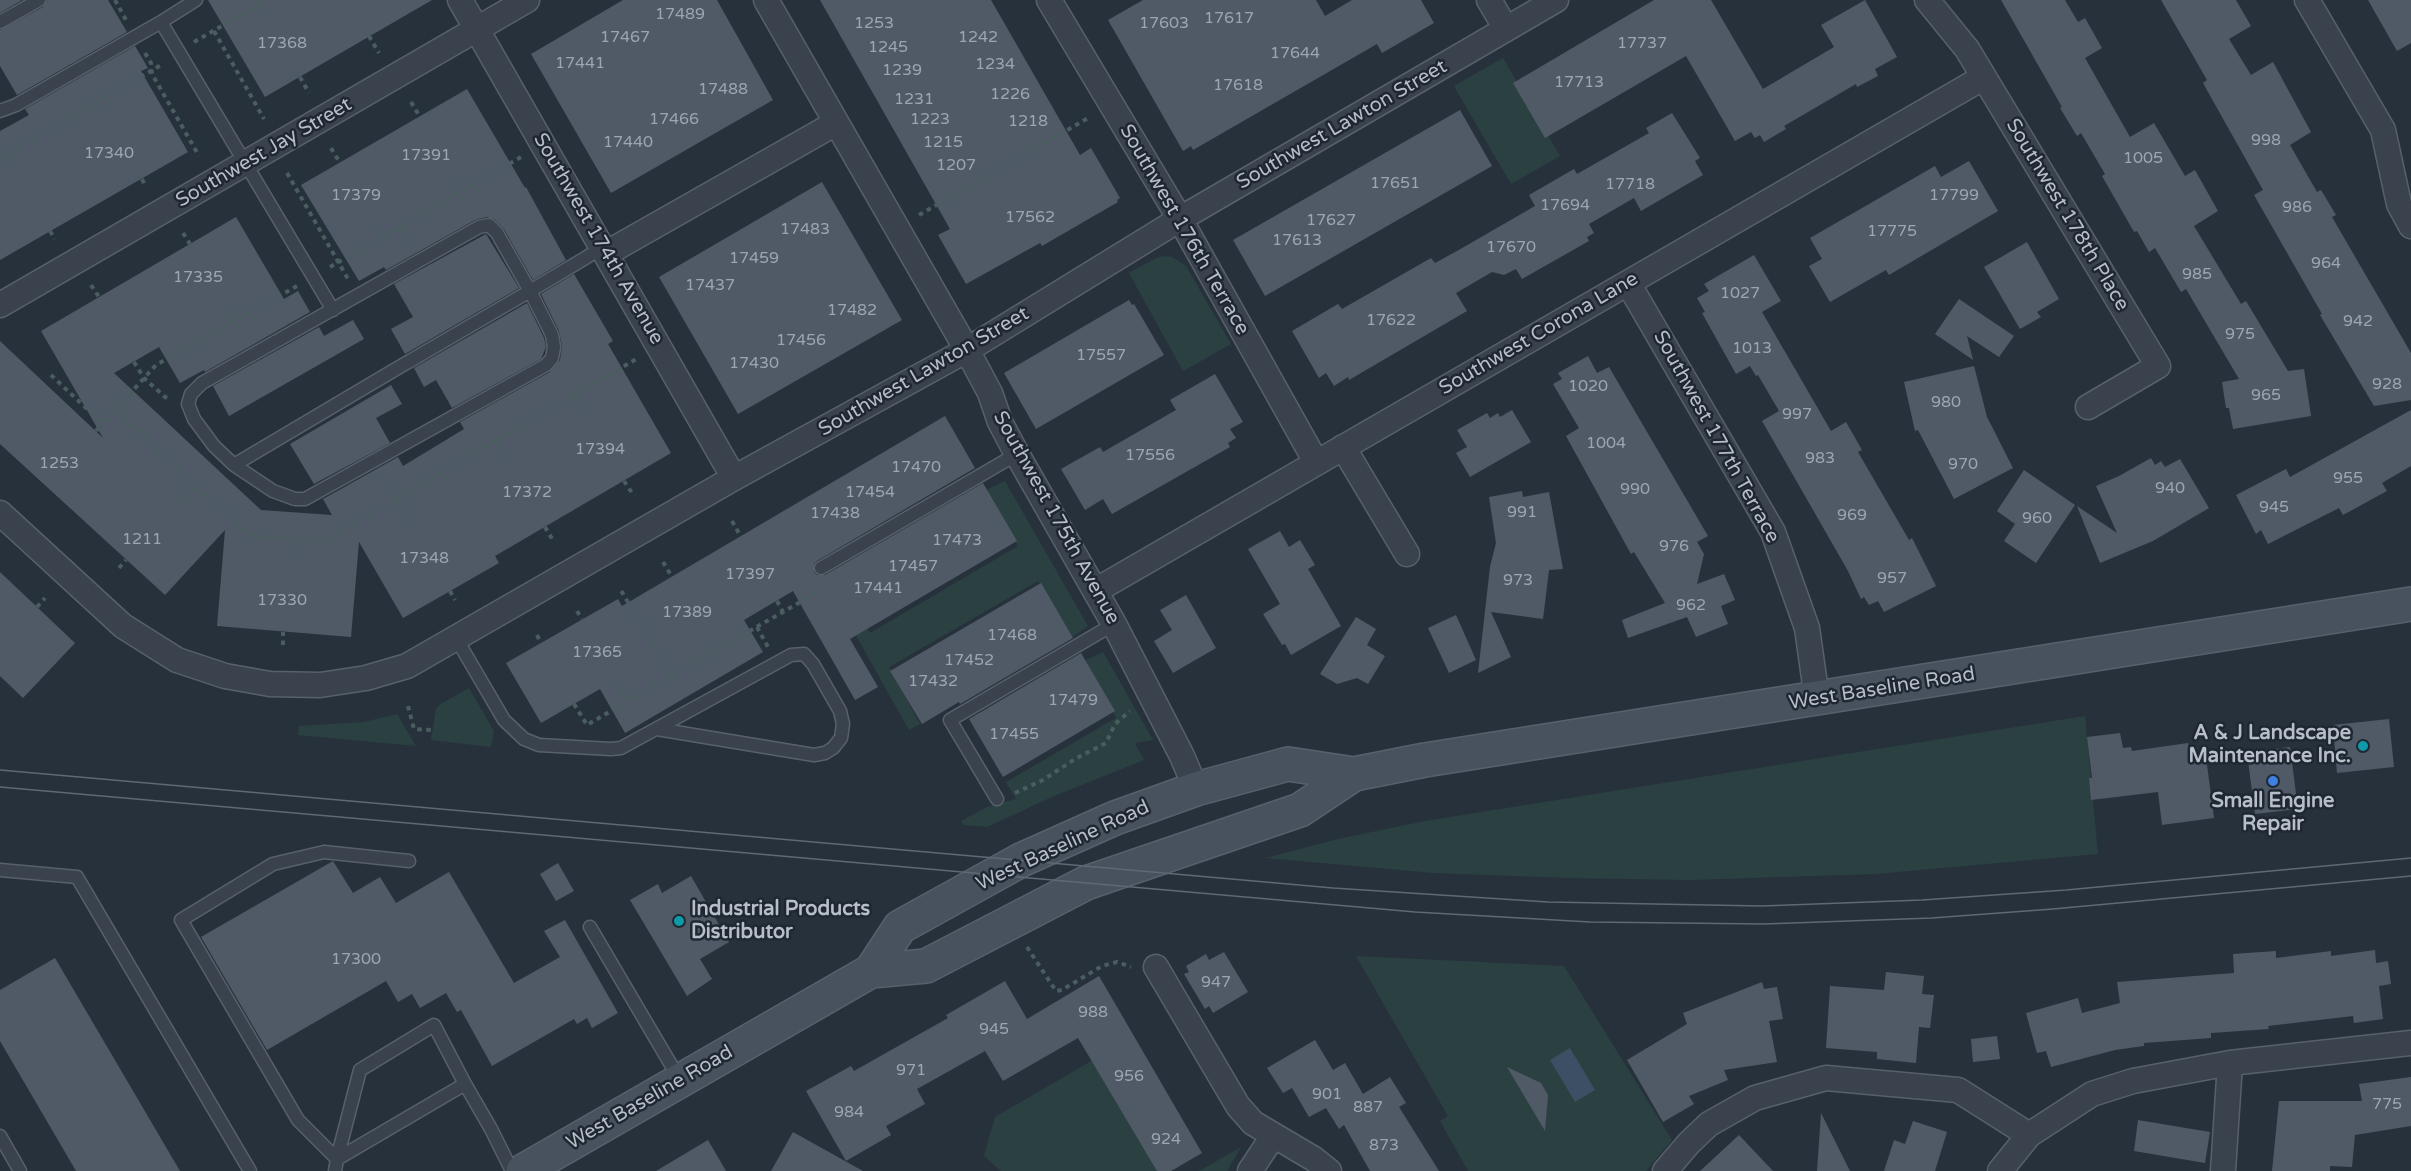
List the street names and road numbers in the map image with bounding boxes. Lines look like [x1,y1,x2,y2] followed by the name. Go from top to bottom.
[1233,55,1451,195] street label: Southwest Lawton Street
[172,93,356,213] street label: Southwest Jay Street
[2000,115,2134,315] street label: Southwest 178th Place
[1114,120,1254,340] street label: Southwest 176th Terrace
[528,129,668,349] street label: Southwest 174th Avenue
[1435,267,1643,401] street label: Southwest Corona Lane
[815,302,1033,442] street label: Southwest Lawton Street
[1648,327,1784,547] street label: Southwest 177th Terrace
[987,407,1125,629] street label: Southwest 175th Avenue
[1787,662,1977,716] street label: West Baseline Road
[973,795,1153,897] street label: West Baseline Road
[563,1041,737,1155] street label: West Baseline Road

